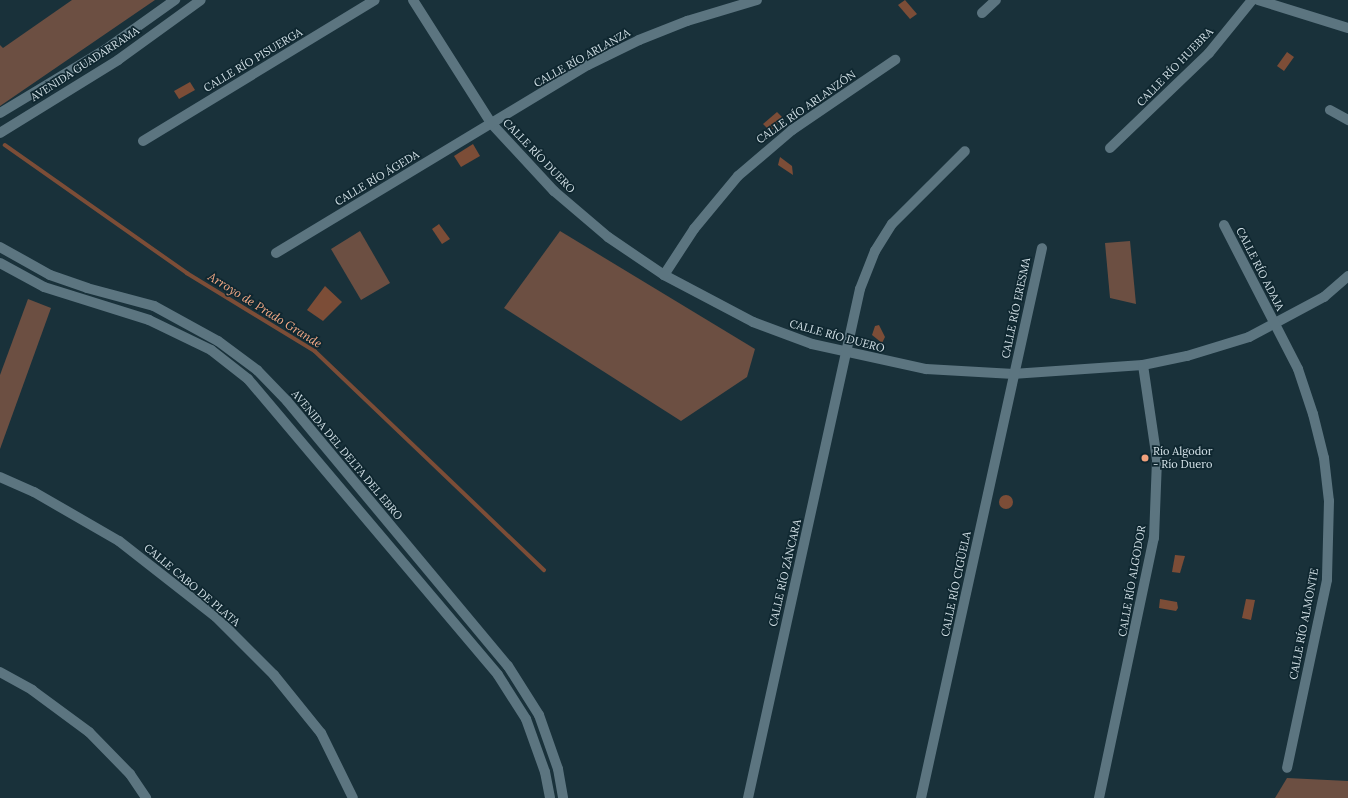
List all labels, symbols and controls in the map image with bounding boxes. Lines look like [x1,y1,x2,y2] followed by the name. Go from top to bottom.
[28,24,142,104] street label: AVENIDA GUADARRAMA
[201,25,305,95] street label: CALLE RÍO PISUERGA
[1134,25,1216,109] street label: CALLE RÍO HUEBRA
[531,26,633,90] street label: CALLE RÍO ARLANZA
[754,68,858,146] street label: CALLE RÍO ARLANZÓN
[500,116,578,196] street label: CALLE RÍO DUERO
[332,148,422,208] street label: CALLE RÍO ÁGEDA
[1233,225,1287,313] street label: CALLE RÍO ADAJA
[999,256,1033,360] street label: CALLE RÍO ERESMA
[205,269,325,351] water label: Arroyo de Prado Grande
[788,317,886,355] street label: CALLE RÍO DUERO
[289,388,405,522] street label: AVENIDA DEL DELTA DEL EBRO
[1153,445,1212,471] place label: Río Algodor - Río Duero
[1140,453,1150,463] marker: Río Algodor - Río Duero
[766,518,804,628] street label: CALLE RÍO ZÁNCARA
[1116,524,1148,638] street label: CALLE RÍO ALGODOR
[938,530,974,638] street label: CALLE RÍO CIGÜELA
[141,541,243,629] street label: CALLE CABO DE PLATA
[1287,567,1321,681] street label: CALLE RÍO ALMONTE

